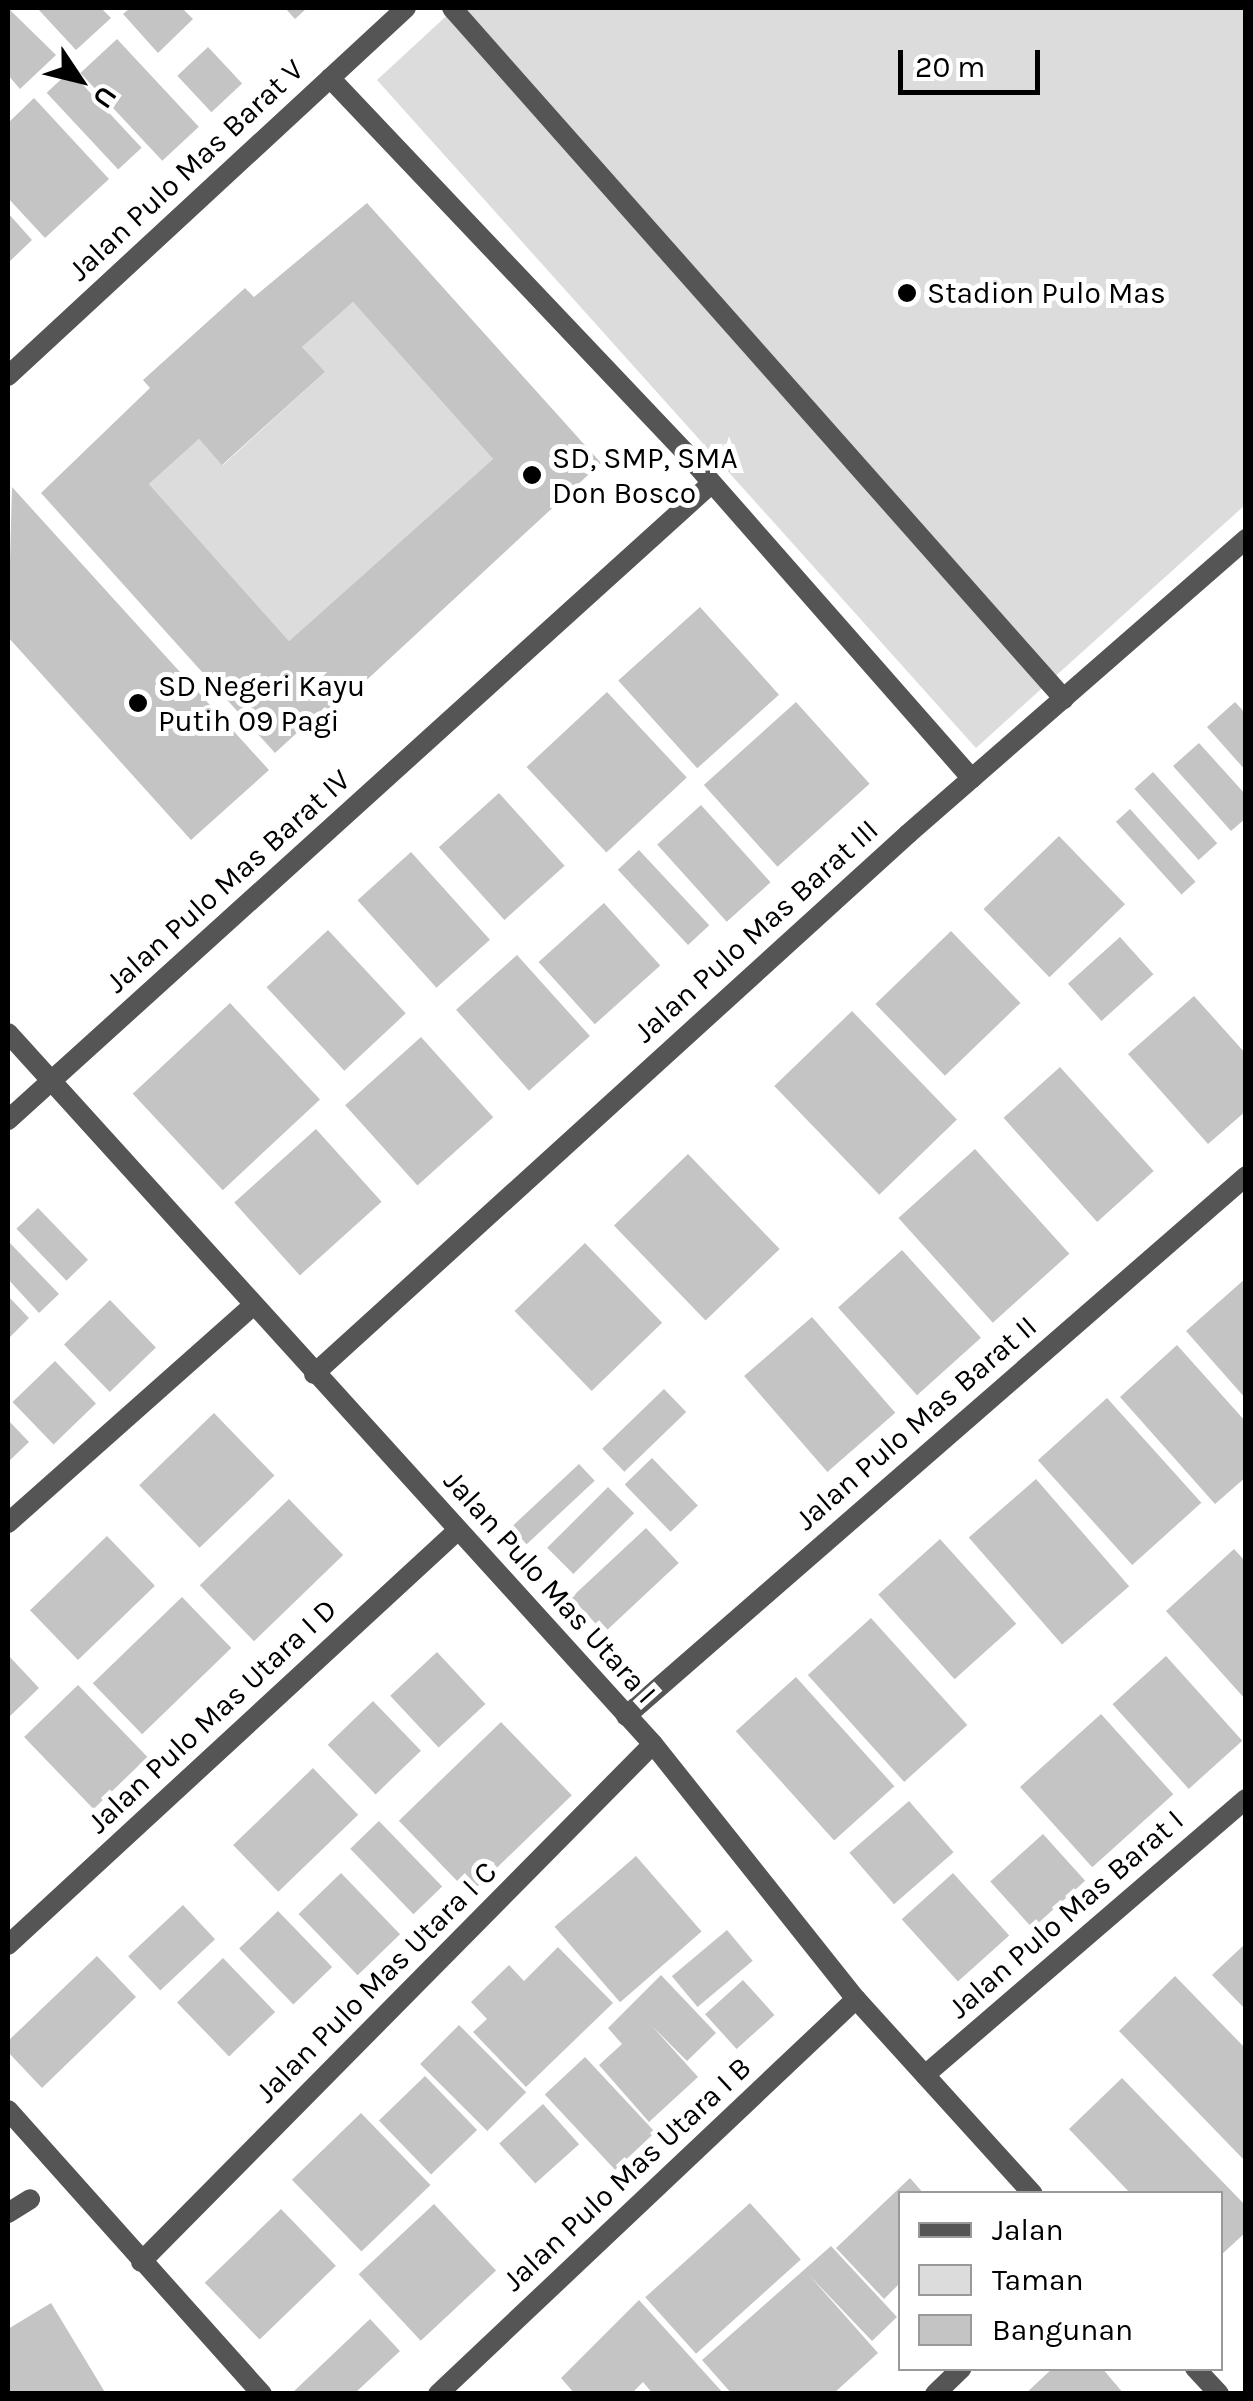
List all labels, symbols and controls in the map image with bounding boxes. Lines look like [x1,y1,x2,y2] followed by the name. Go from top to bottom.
[30,30,130,130] north arrow
[903,30,1046,92] scale bar
[915,49,985,85] text: 20 m
[61,52,311,288] street label: Jalan Pulo Mas Barat V
[86,80,124,115] text: U
[927,275,1166,311] place label: Stadion Pulo Mas
[896,282,918,304] marker: Stadion Pulo Mas
[552,440,738,510] place label: SD, SMP, SMA Don Bosco
[521,464,543,486] marker: SD, SMP, SMA Don Bosco
[158,668,365,738] place label: SD Negeri Kayu Putih 09 Pagi
[127,692,149,714] marker: SD Negeri Kayu Putih 09 Pagi
[98,762,358,1000] street label: Jalan Pulo Mas Barat IV
[626,812,886,1050] street label: Jalan Pulo Mas Barat III
[788,1308,1044,1538] street label: Jalan Pulo Mas Barat II
[436,1463,664,1711] street label: Jalan Pulo Mas Utara I
[80,1591,344,1841] street label: Jalan Pulo Mas Utara I D
[941,1802,1191,2026] street label: Jalan Pulo Mas Barat I
[248,1854,504,2110] street label: Jalan Pulo Mas Utara I C
[495,2050,759,2298] street label: Jalan Pulo Mas Utara I B
[898,2191,1223,2371] legend
[992,2212,1064,2248] text: Jalan
[992,2262,1084,2298] text: Taman
[992,2312,1133,2348] text: Bangunan

